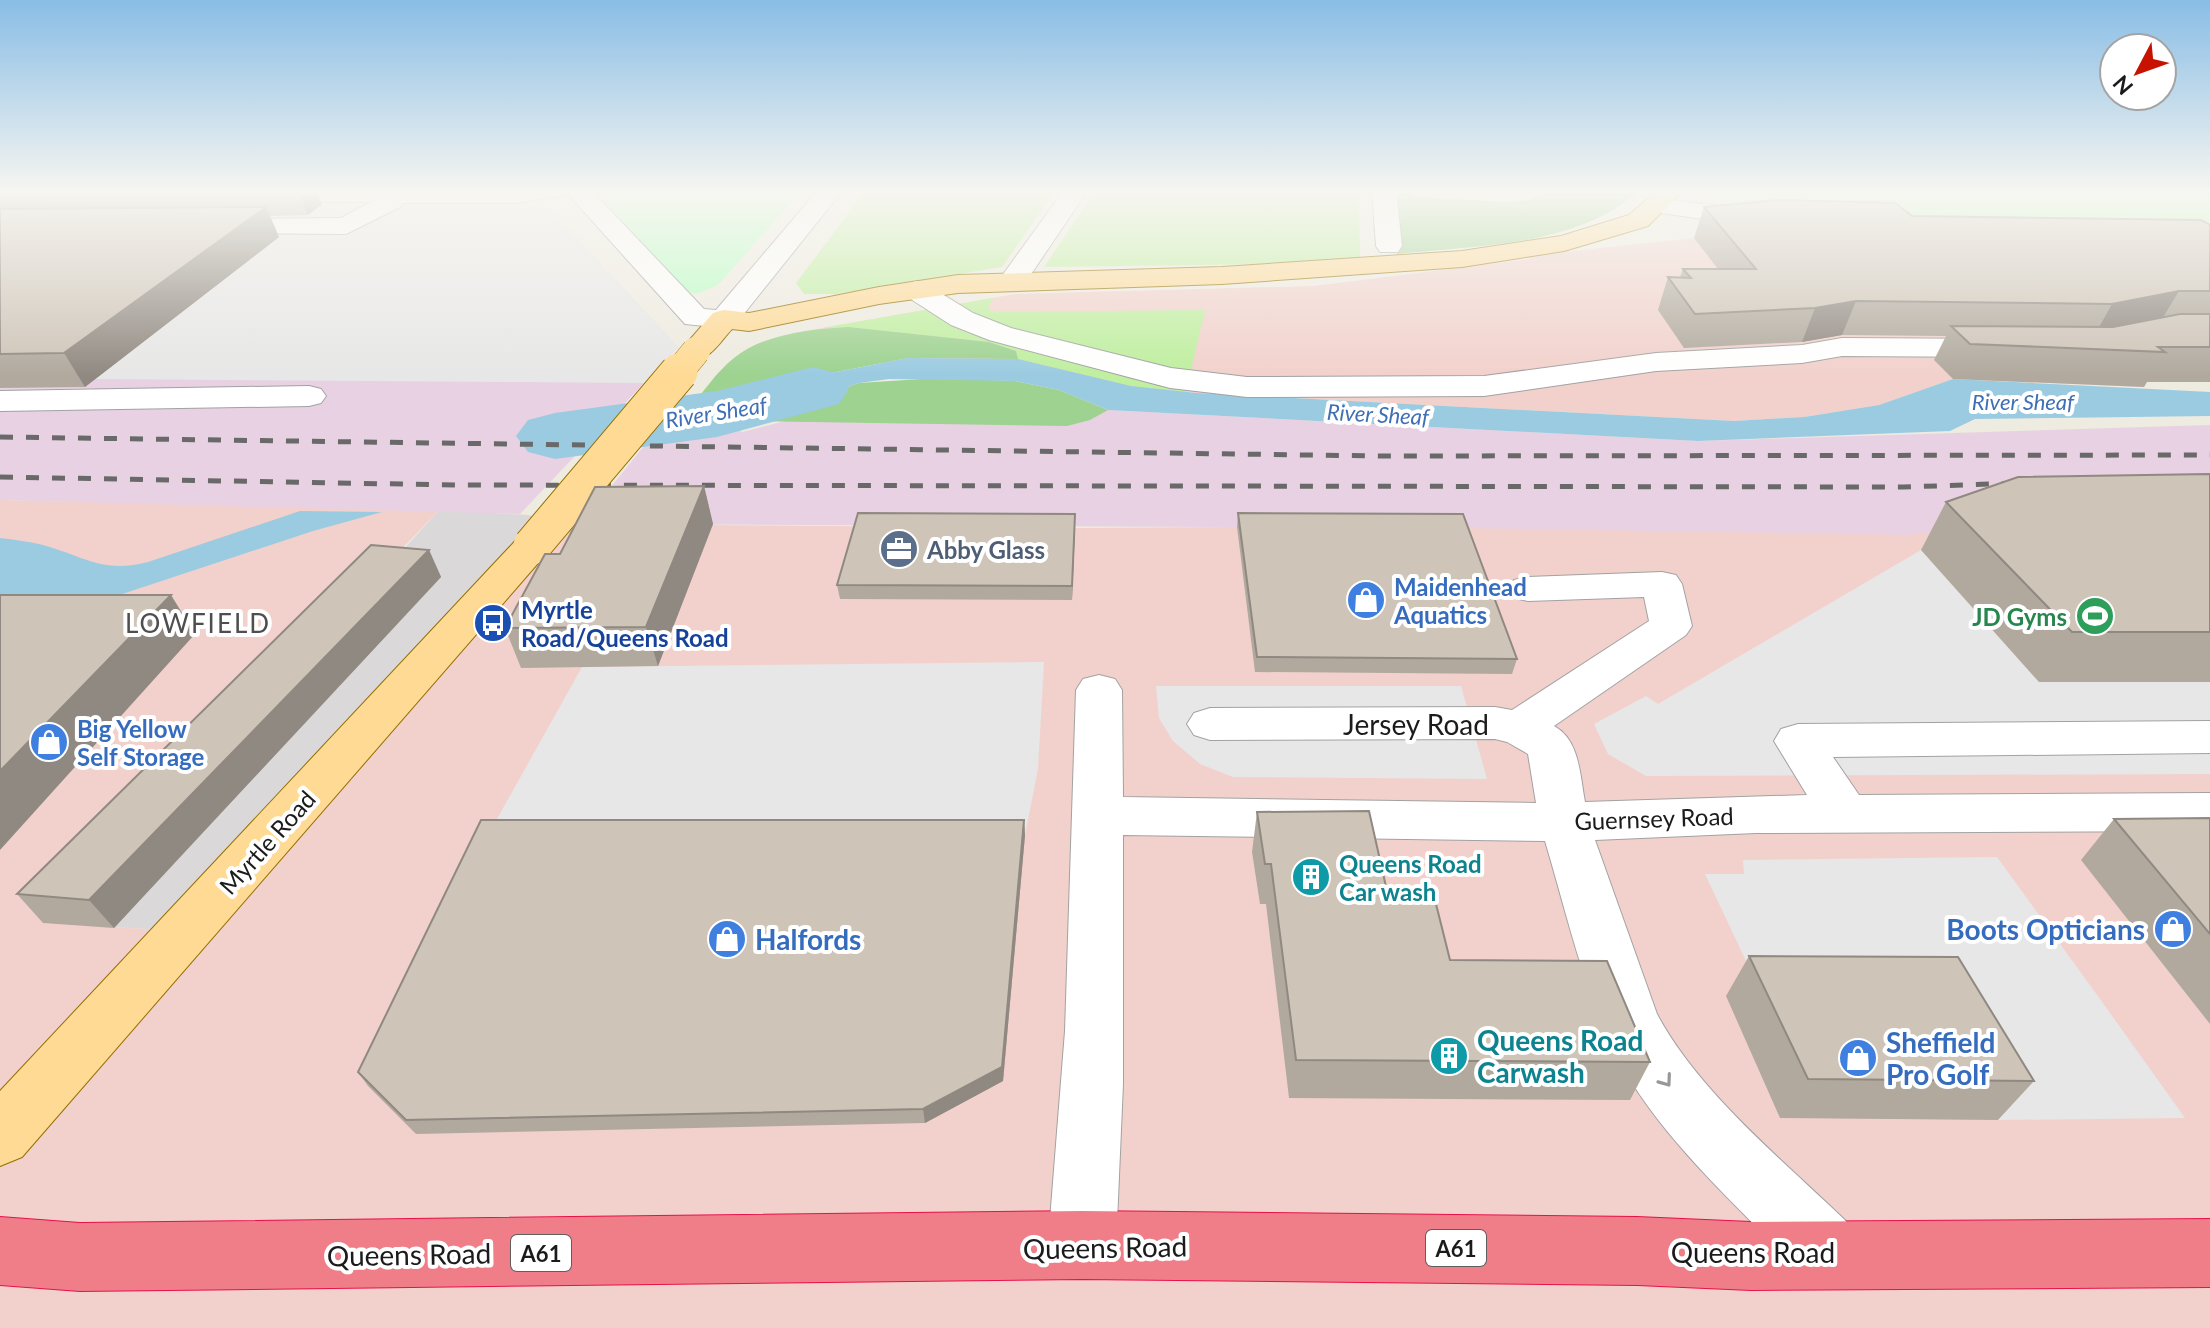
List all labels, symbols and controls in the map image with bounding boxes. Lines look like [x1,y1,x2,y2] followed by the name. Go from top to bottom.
[2098,32,2178,112] north arrow
[2107,70,2138,101] text: N
[1972,388,2076,415] water label: River Sheaf
[663,390,771,433] water label: River Sheaf
[1326,398,1432,430] water label: River Sheaf
[878,528,920,570] office icon: Abby Glass
[926,535,1045,564] place label: Abby Glass
[1393,572,1527,629] place label: Maidenhead Aquatics
[1345,579,1387,621] shop icon: Maidenhead Aquatics
[521,595,729,652] place label: Myrtle Road/Queens Road
[2074,595,2116,637] sports icon: JD Gyms
[472,602,514,644] bus stop icon: Myrtle Road/Queens Road
[1972,602,2067,631] place label: JD Gyms
[125,607,271,639] district label: LOWFIELD
[1343,707,1489,741] street label: Jersey Road
[77,714,205,771] place label: Big Yellow Self Storage
[28,721,70,763] shop icon: Big Yellow Self Storage
[213,784,321,900] street label: Myrtle Road
[1574,801,1734,835] street label: Guernsey Road
[1339,849,1482,906] place label: Queens Road Car wash
[1290,856,1332,898] building icon: Queens Road Car wash
[2152,908,2194,950] shop icon: Boots Opticians
[1946,912,2145,946] place label: Boots Opticians
[706,918,748,960] shop icon: Halfords
[755,922,861,956] place label: Halfords
[1477,1023,1643,1089] place label: Queens Road Carwash
[1886,1025,1995,1091] place label: Sheffield Pro Golf
[1428,1035,1470,1077] building icon: Queens Road Carwash
[1837,1037,1879,1079] shop icon: Sheffield Pro Golf
[1656,1072,1671,1087] one-way arrow
[1023,1229,1187,1265] street label: Queens Road
[1426,1230,1486,1266] road number: A61
[511,1235,571,1271] road number: A61
[1671,1235,1835,1269] street label: Queens Road
[327,1236,491,1272] street label: Queens Road

